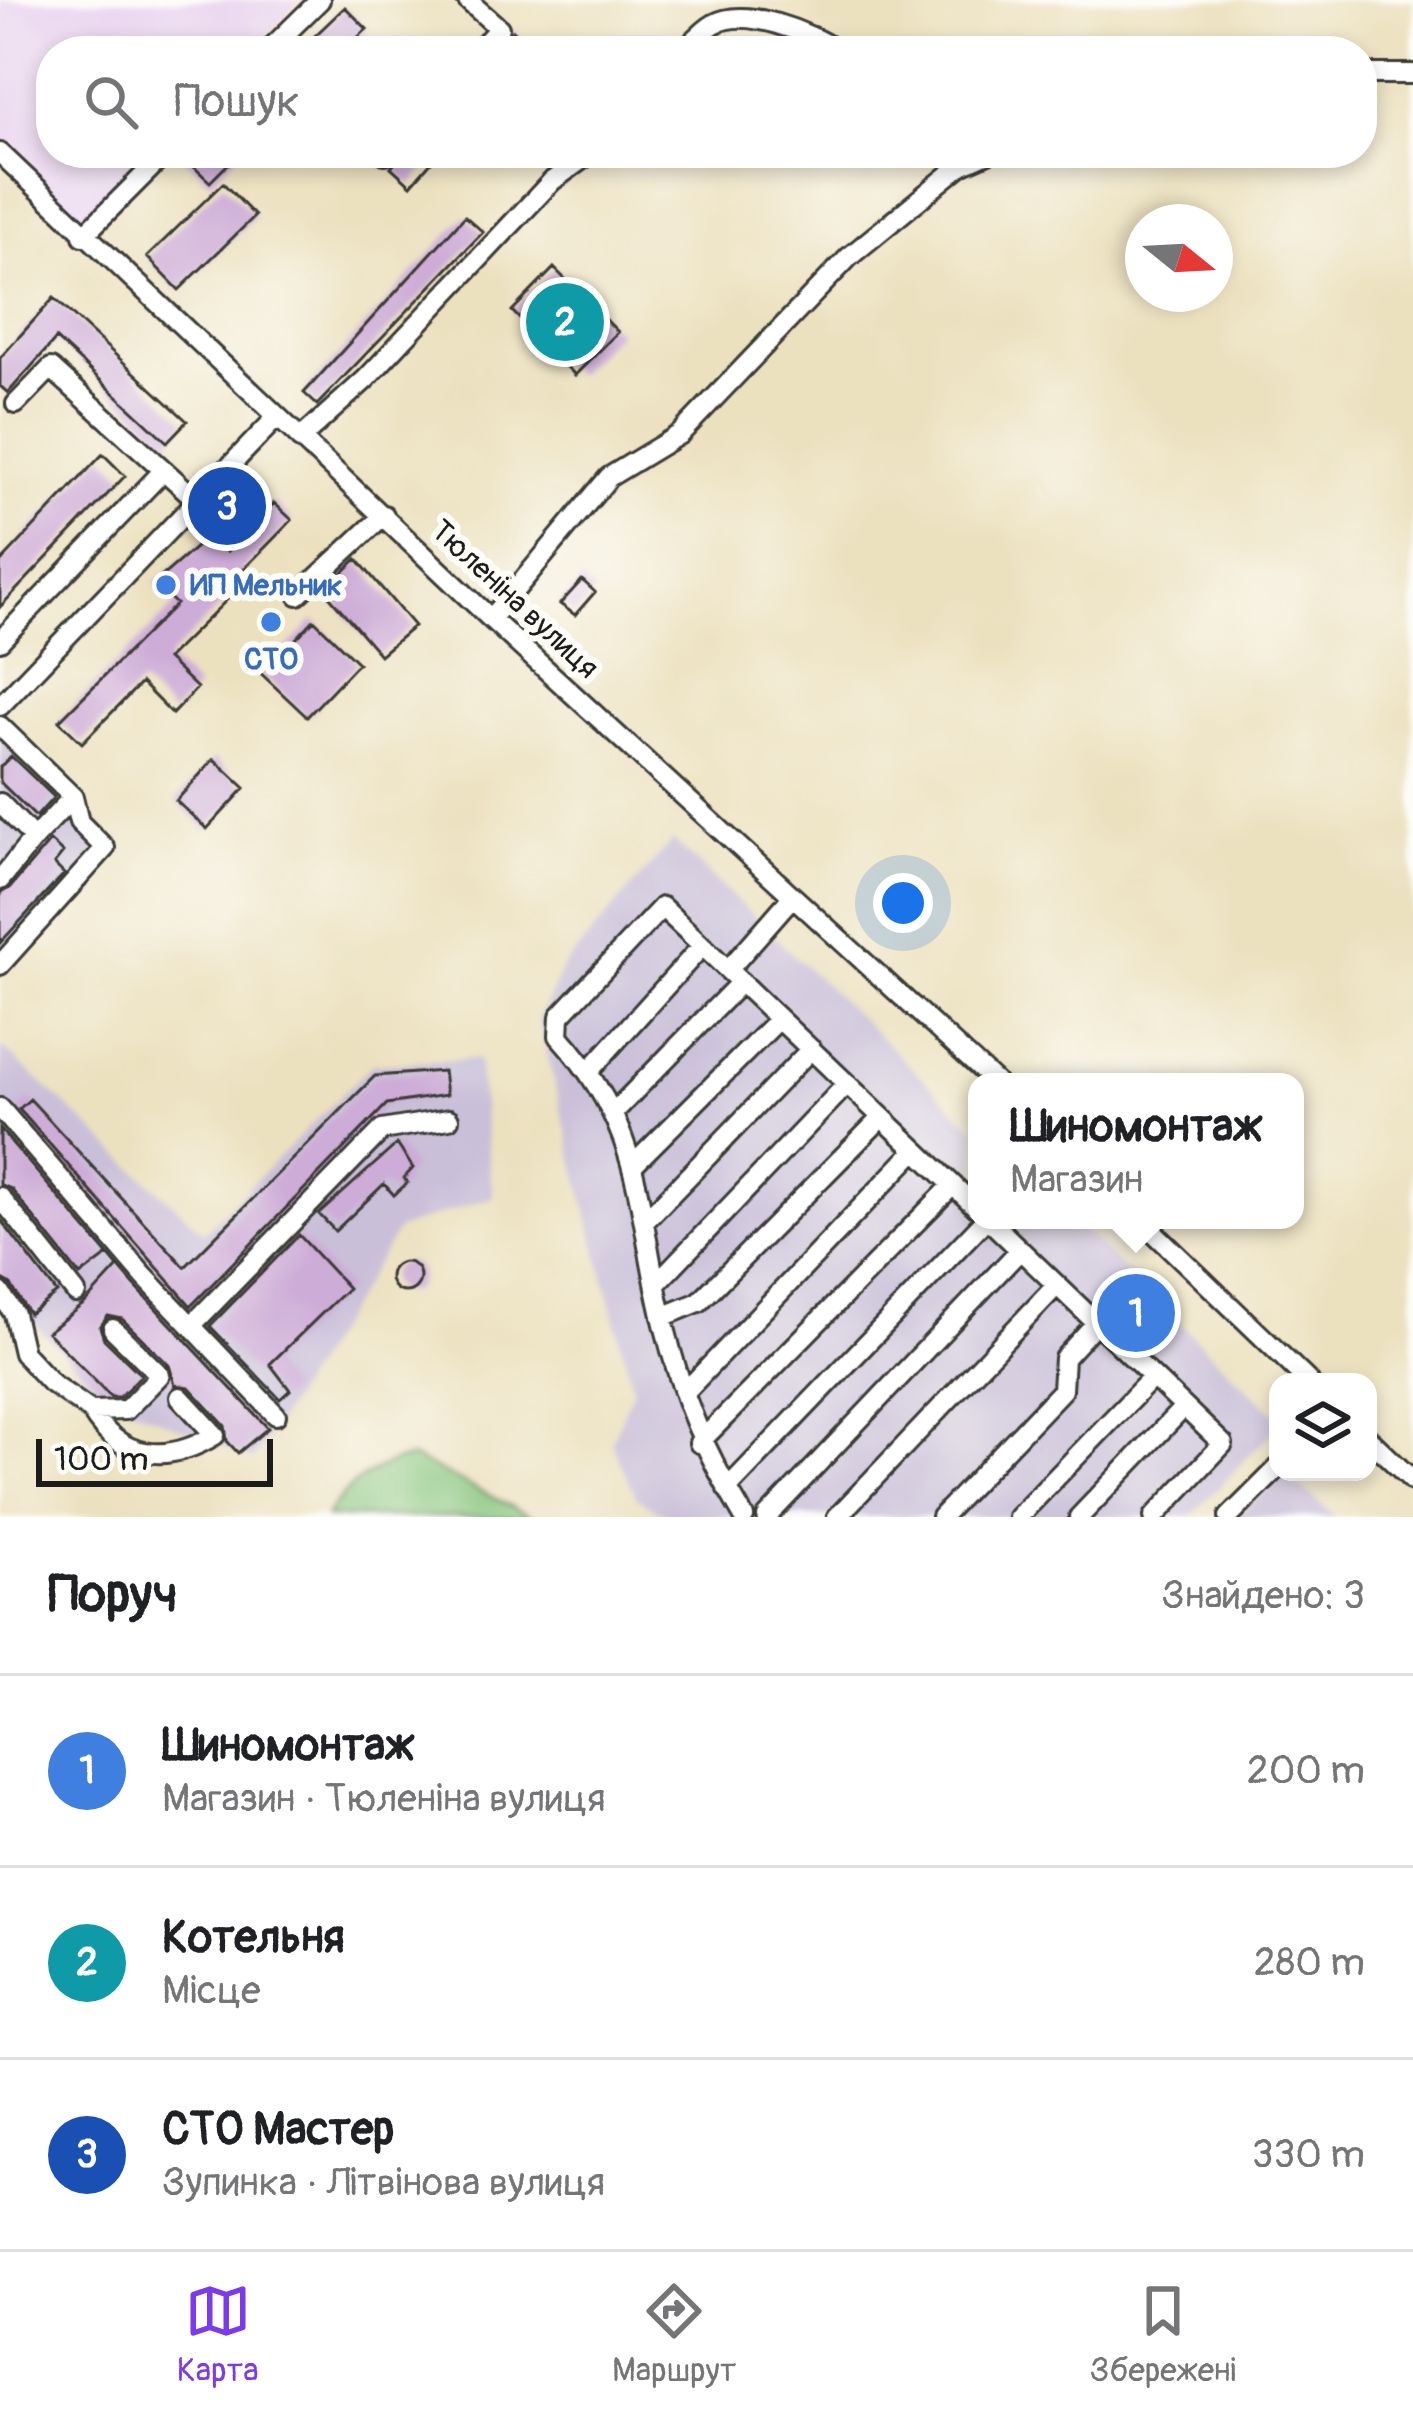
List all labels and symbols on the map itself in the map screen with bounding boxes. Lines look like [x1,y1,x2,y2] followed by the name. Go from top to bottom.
[1125,204,1233,312] north arrow
[526,277,604,367] pin: 2
[188,461,266,551] pin: 3
[423,512,606,687] street label: Тюленіна вулиця
[190,567,342,604] place label: ИП Мельник
[153,572,179,598] marker: ИП Мельник
[258,609,284,635] marker: СТО
[244,641,298,678] place label: СТО
[873,873,933,933] your location
[1097,1268,1175,1358] pin: 1
[36,1433,273,1486] scale bar

